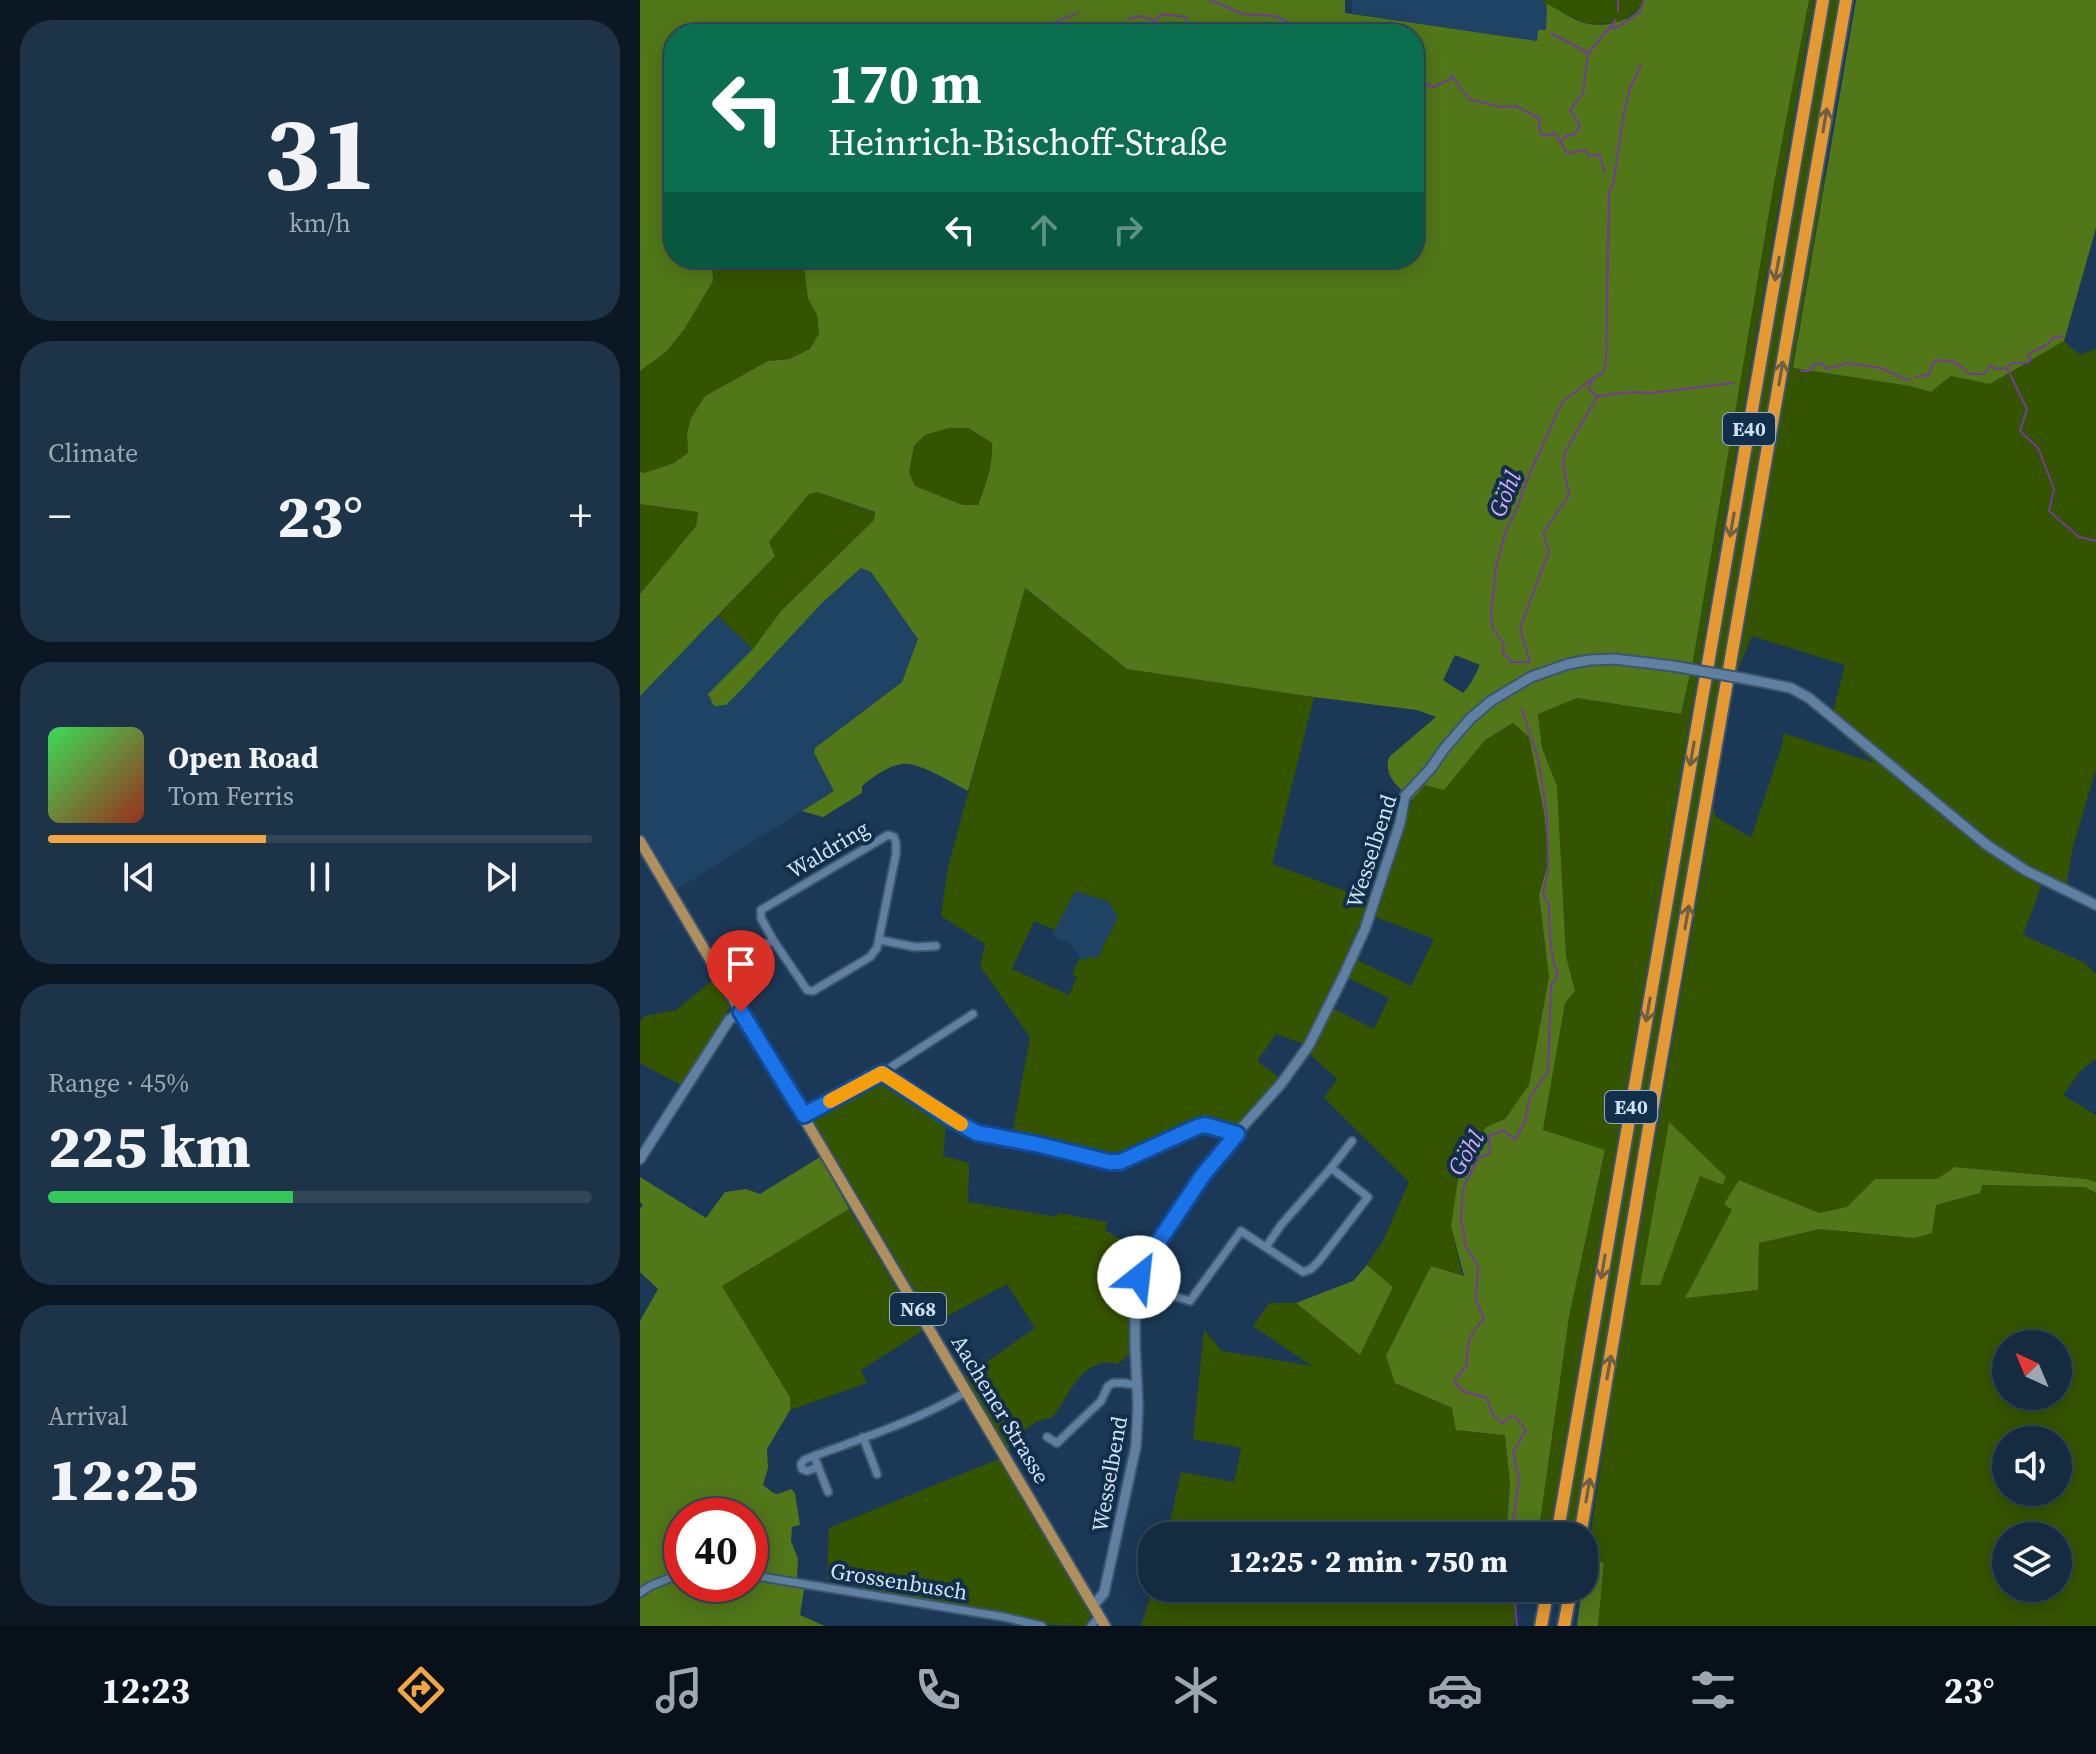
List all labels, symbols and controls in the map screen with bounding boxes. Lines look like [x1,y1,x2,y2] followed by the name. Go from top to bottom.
[828,45,982,122] text: 170 m
[696,56,800,160] icon: left
[264,81,376,224] text: 31
[1818,108,1833,133] one-way arrow
[828,118,1228,167] text: Heinrich-Bischoff-Straße
[289,205,351,241] text: km/h
[938,208,982,252] icon: left
[1022,208,1066,252] icon: ahead
[1106,208,1150,252] icon: right
[1768,256,1783,281] one-way arrow
[1774,361,1789,386] one-way arrow
[1723,413,1775,445] road number: E40
[48,435,138,471] text: Climate
[1480,465,1529,522] water label: Göhl
[277,475,363,557] text: 23°
[48,485,71,546] text: −
[569,485,592,546] text: +
[1724,512,1739,537] one-way arrow
[168,737,319,778] text: Open Road
[1684,741,1699,767] one-way arrow
[168,778,294,814] text: Tom Ferris
[1339,790,1404,911] street label: Wesselbend
[782,813,874,885] street label: Waldring
[117,855,161,899] icon: previous
[298,855,342,899] icon: pause
[479,855,523,899] icon: next
[1680,905,1695,931] one-way arrow
[707,930,775,1012] pin
[719,942,763,986] icon: arrive
[1639,997,1654,1023] one-way arrow
[48,1065,189,1101] text: Range · 45%
[1605,1091,1657,1123] road number: E40
[48,1105,251,1187] text: 225 km
[1439,1124,1492,1181] water label: Göhl
[1097,1235,1181,1319] position arrow
[1595,1253,1610,1279] one-way arrow
[890,1293,946,1325] road number: N68
[945,1329,1057,1489] street label: Aachener Strasse
[1992,1330,2072,1410] north arrow
[1992,1330,2072,1602] map controls
[1602,1354,1617,1380] one-way arrow
[48,1398,128,1434] text: Arrival
[1084,1413,1134,1534] street label: Wesselbend
[1992,1426,2072,1506] button: sound
[48,1438,198,1520] text: 12:25
[1581,1478,1596,1503] one-way arrow
[664,1498,768,1602] speed limit sign: 40
[1992,1522,2072,1602] button: layers
[1228,1541,1508,1582] text: 12:25 · 2 min · 750 m
[828,1555,970,1607] street label: Grossenbusch
[393,1662,449,1718] icon: directions
[651,1662,707,1718] icon: music
[910,1662,966,1718] icon: phone
[1168,1662,1224,1718] icon: climate
[1427,1662,1483,1718] icon: car
[1685,1662,1741,1718] icon: filters
[101,1666,190,1715] text: 12:23
[1944,1666,1995,1715] text: 23°

